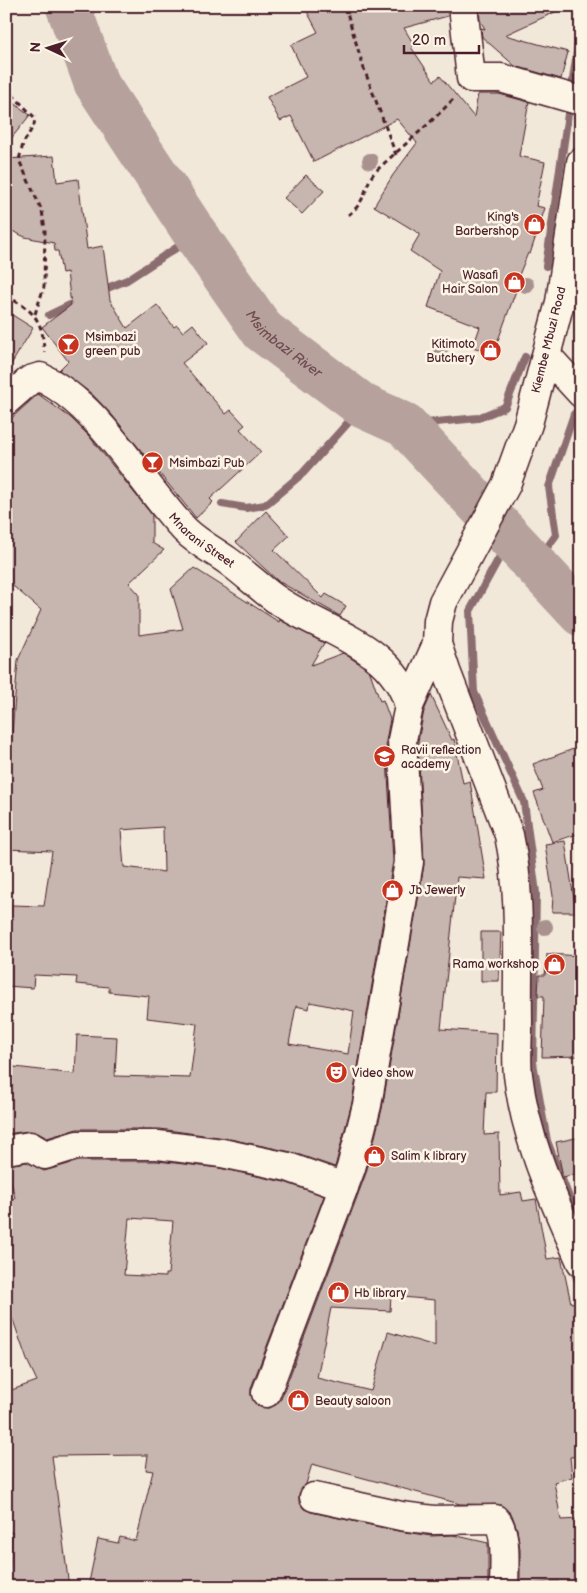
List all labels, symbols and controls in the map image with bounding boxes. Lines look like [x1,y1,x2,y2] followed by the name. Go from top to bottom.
[22,22,72,72] north arrow
[404,22,480,54] scale bar
[412,31,446,50] text: 20 m
[27,41,44,53] text: N
[455,210,519,239] place label: King's Barbershop
[523,212,547,236] shop icon: King's Barbershop
[442,268,498,297] place label: Wasafi Hair Salon
[502,270,526,294] shop icon: Wasafi Hair Salon
[529,285,570,395] street label: Kiembe Mbuzi Road
[242,307,326,381] water label: Msimbazi River
[85,330,141,359] place label: Msimbazi green pub
[57,332,81,356] bar icon: Msimbazi green pub
[426,337,476,366] place label: Kitimoto Butchery
[479,339,503,363] shop icon: Kitimoto Butchery
[141,451,165,475] bar icon: Msimbazi Pub
[169,456,245,471] place label: Msimbazi Pub
[165,510,238,571] street label: Mnarani Street
[401,743,482,772] place label: Ravii reflection academy
[373,745,397,769] school or university icon: Ravii reflection academy
[381,878,405,902] shop icon: Jb Jewerly
[409,883,466,898] place label: Jb Jewerly
[543,952,567,976] shop icon: Rama workshop
[452,957,539,972] place label: Rama workshop
[324,1061,348,1085] theatre icon: Video show
[352,1066,414,1081] place label: Video show
[363,1144,387,1168] shop icon: Salim k library
[391,1149,467,1164] place label: Salim k library
[326,1281,350,1305] shop icon: Hb library
[354,1286,407,1301] place label: Hb library
[287,1389,311,1413] shop icon: Beauty saloon
[315,1394,391,1409] place label: Beauty saloon

